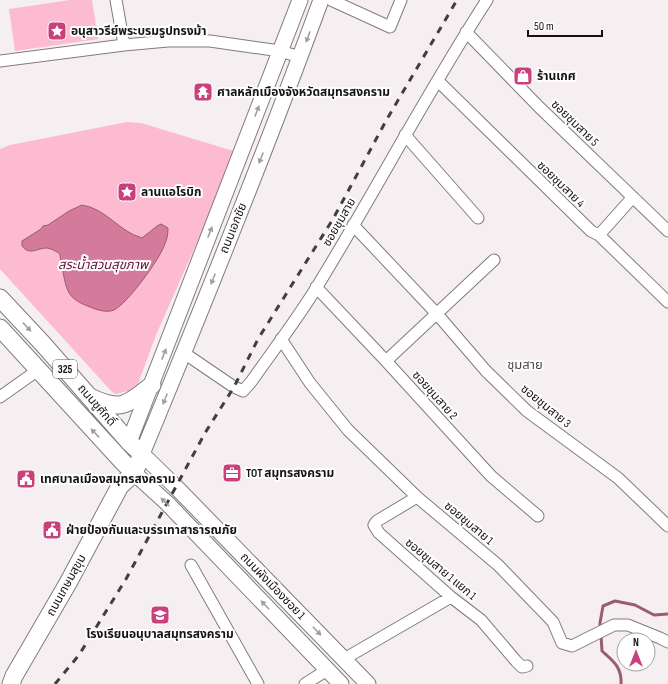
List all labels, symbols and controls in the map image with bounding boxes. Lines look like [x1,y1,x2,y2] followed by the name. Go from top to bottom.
[528,12,602,38] scale bar
[534,19,554,34] text: 50 m
[46,20,68,42] place icon: อนุสาวรีย์พระบรมรูปทรงม้า
[71,24,207,39] place label: อนุสาวรีย์พระบรมรูปทรงม้า
[304,31,310,43] one-way arrow
[512,65,534,87] shop icon: ร้านเกศ
[537,69,576,84] place label: ร้านเกศ
[192,81,214,103] temple icon: ศาลหลักเมืองจังหวัดสมุทรสงคราม
[217,85,390,100] place label: ศาลหลักเมืองจังหวัดสมุทรสงคราม
[548,97,602,150] street label: ซอยชุมสาย 5
[255,104,261,116] one-way arrow
[257,152,263,164] one-way arrow
[534,158,588,211] street label: ซอยชุมสาย 4
[116,181,138,203] place icon: ลานแอโรบิก
[141,185,201,200] place label: ลานแอโรบิก
[320,195,359,249] street label: ซอยชุมสาย
[217,201,250,256] street label: ถนนเอกชัย
[208,226,214,238] one-way arrow
[58,255,150,273] water label: สระน้ำสวนสุขภาพ
[210,273,216,284] one-way arrow
[22,321,31,332] one-way arrow
[161,347,167,359] one-way arrow
[507,357,543,373] district label: ชุมสาย
[53,360,77,378] road number: 325
[409,368,460,423] street label: ซอยชุมสาย 2
[74,381,119,429] street label: ถนนชูศักดิ์
[517,382,574,431] street label: ซอยชุมสาย 3
[161,394,167,406] one-way arrow
[91,427,100,438] one-way arrow
[221,462,243,484] office icon: TOT สมุทรสงคราม
[246,466,334,481] place label: TOT สมุทรสงคราม
[15,468,37,490] public building icon: เทศบาลเมืองสมุทรสงคราม
[40,472,176,487] place label: เทศบาลเมืองสมุทรสงคราม
[160,497,170,507] one-way arrow
[441,498,497,549] street label: ซอยชุมสาย 1
[41,519,63,541] public building icon: ฝ่ายป้องกันและบรรเทาสาธารณภัย
[66,523,237,538] place label: ฝ่ายป้องกันและบรรเทาสาธารณภัย
[402,535,480,604] street label: ซอยชุมสาย 1 แยก 1
[237,550,309,623] street label: ถนนผังเมืองซอย 1
[43,552,90,619] street label: ถนนเกษมสุขุม
[260,600,270,610] one-way arrow
[149,604,171,626] school or university icon: โรงเรียนอนุบาลสมุทรสงคราม
[312,626,322,636] one-way arrow
[86,627,234,642] place label: โรงเรียนอนุบาลสมุทรสงคราม
[616,632,656,672] north arrow
[633,636,639,649] text: N

